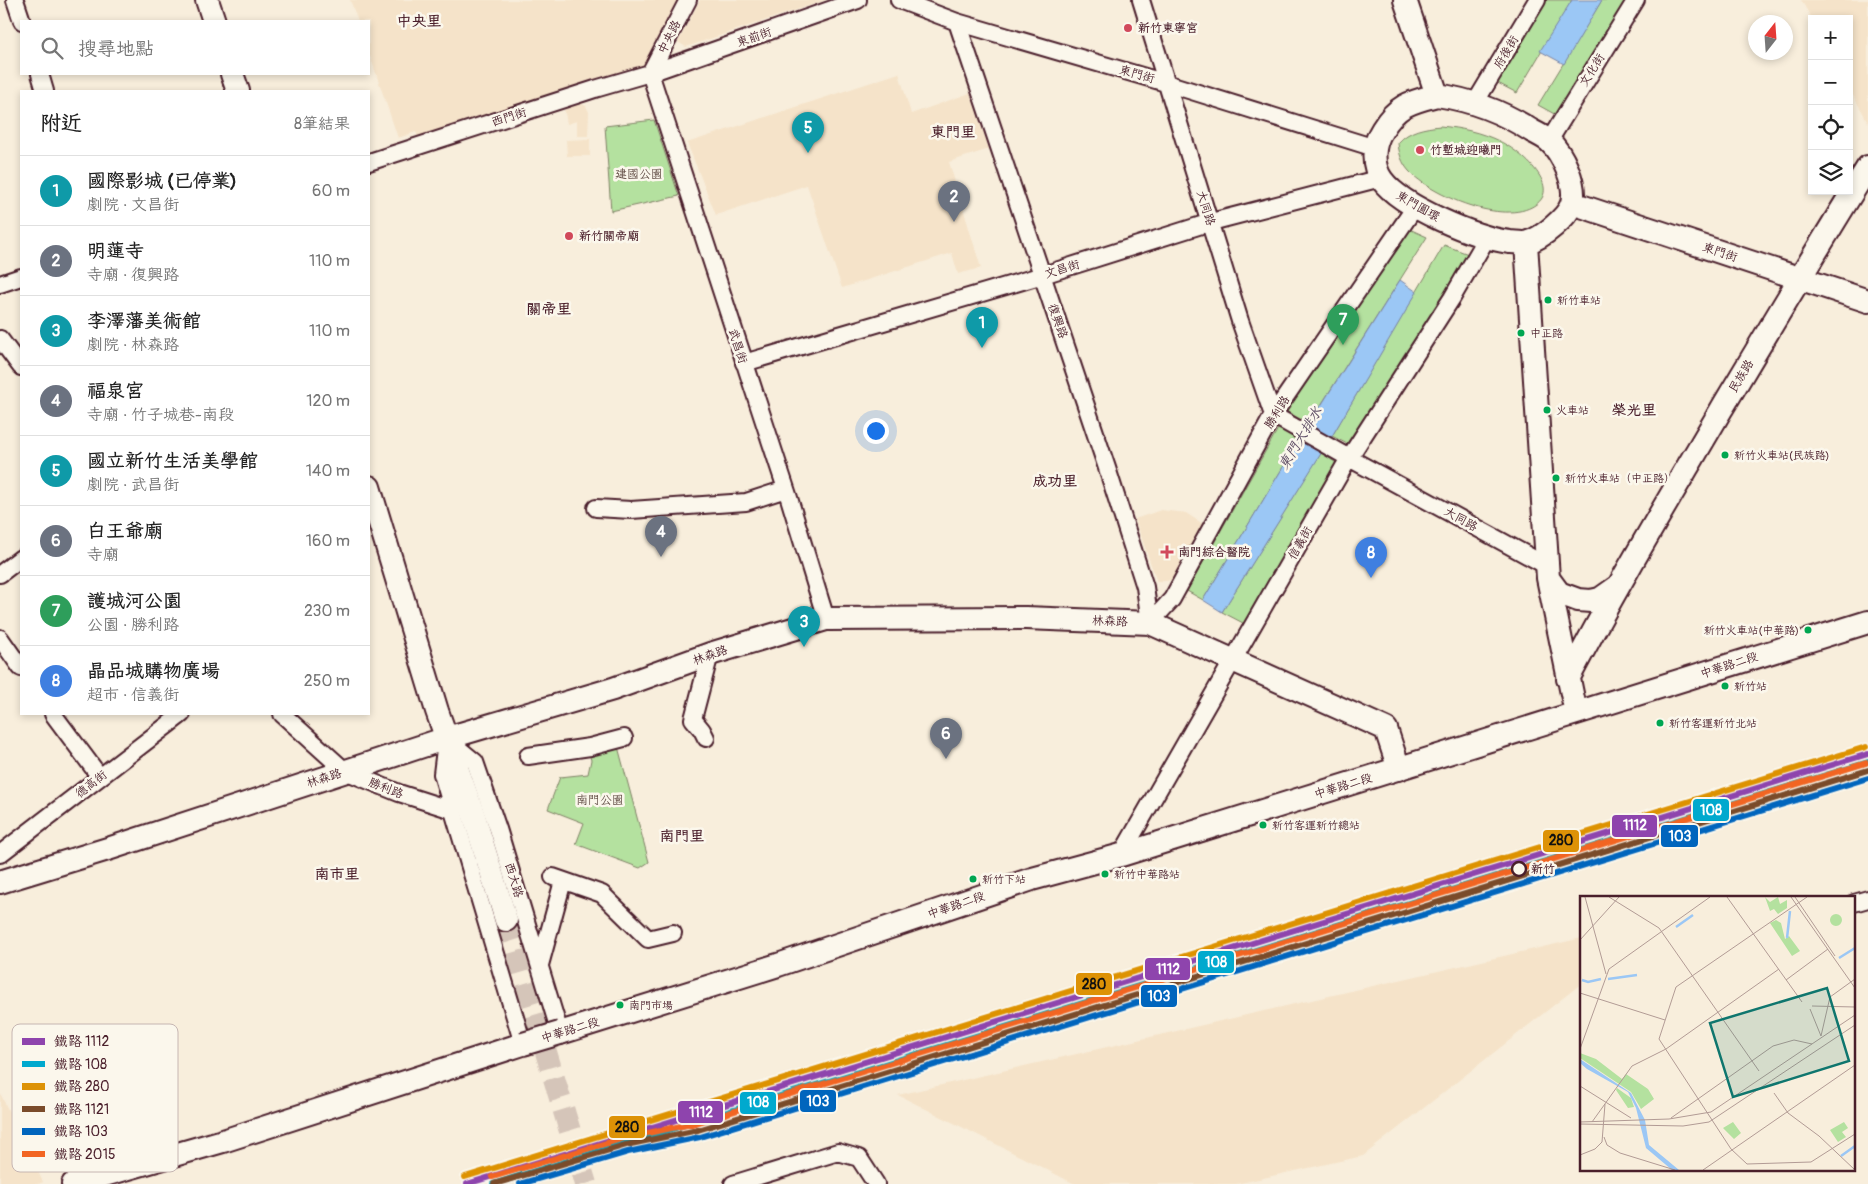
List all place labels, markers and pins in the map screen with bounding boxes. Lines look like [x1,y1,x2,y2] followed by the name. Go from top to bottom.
[1138,21,1198,36] place label: 新竹東寧宮
[1122,22,1134,34] marker: 新竹東寧宮
[792,112,824,153] pin: 5
[1430,143,1502,158] place label: 竹塹城迎曦門
[1414,144,1426,156] marker: 竹塹城迎曦門
[938,181,970,222] pin: 2
[579,229,639,244] place label: 新竹關帝廟
[563,230,575,242] marker: 新竹關帝廟
[1557,294,1601,307] place label: 新竹車站
[1543,295,1553,305] marker: 新竹車站
[1327,304,1359,345] pin: 7
[966,307,998,348] pin: 1
[1530,327,1563,340] place label: 中正路
[1516,328,1526,338] marker: 中正路
[1556,404,1589,417] place label: 火車站
[1542,405,1552,415] marker: 火車站
[1734,449,1829,462] place label: 新竹火車站(民族路)
[1720,450,1730,460] marker: 新竹火車站(民族路)
[1565,472,1675,485] place label: 新竹火車站（中正路）
[1551,473,1561,483] marker: 新竹火車站（中正路）
[645,516,677,557] pin: 4
[1355,537,1387,578] pin: 8
[1160,545,1174,559] marker: 南門綜合醫院
[1178,545,1250,560] place label: 南門綜合醫院
[788,606,820,647] pin: 3
[1704,624,1799,637] place label: 新竹火車站(中華路)
[1803,625,1813,635] marker: 新竹火車站(中華路)
[1734,680,1767,693] place label: 新竹站
[1720,681,1730,691] marker: 新竹站
[1669,717,1757,730] place label: 新竹客運新竹北站
[930,718,962,759] pin: 6
[1655,718,1665,728] marker: 新竹客運新竹北站
[1272,819,1360,832] place label: 新竹客運新竹總站
[1258,820,1268,830] marker: 新竹客運新竹總站
[1511,861,1527,877] marker: 新竹
[1531,862,1555,877] place label: 新竹
[1114,868,1180,881] place label: 新竹中華路站
[1100,869,1110,879] marker: 新竹中華路站
[982,873,1026,886] place label: 新竹下站
[968,874,978,884] marker: 新竹下站
[629,999,673,1012] place label: 南門市場
[615,1000,625,1010] marker: 南門市場

